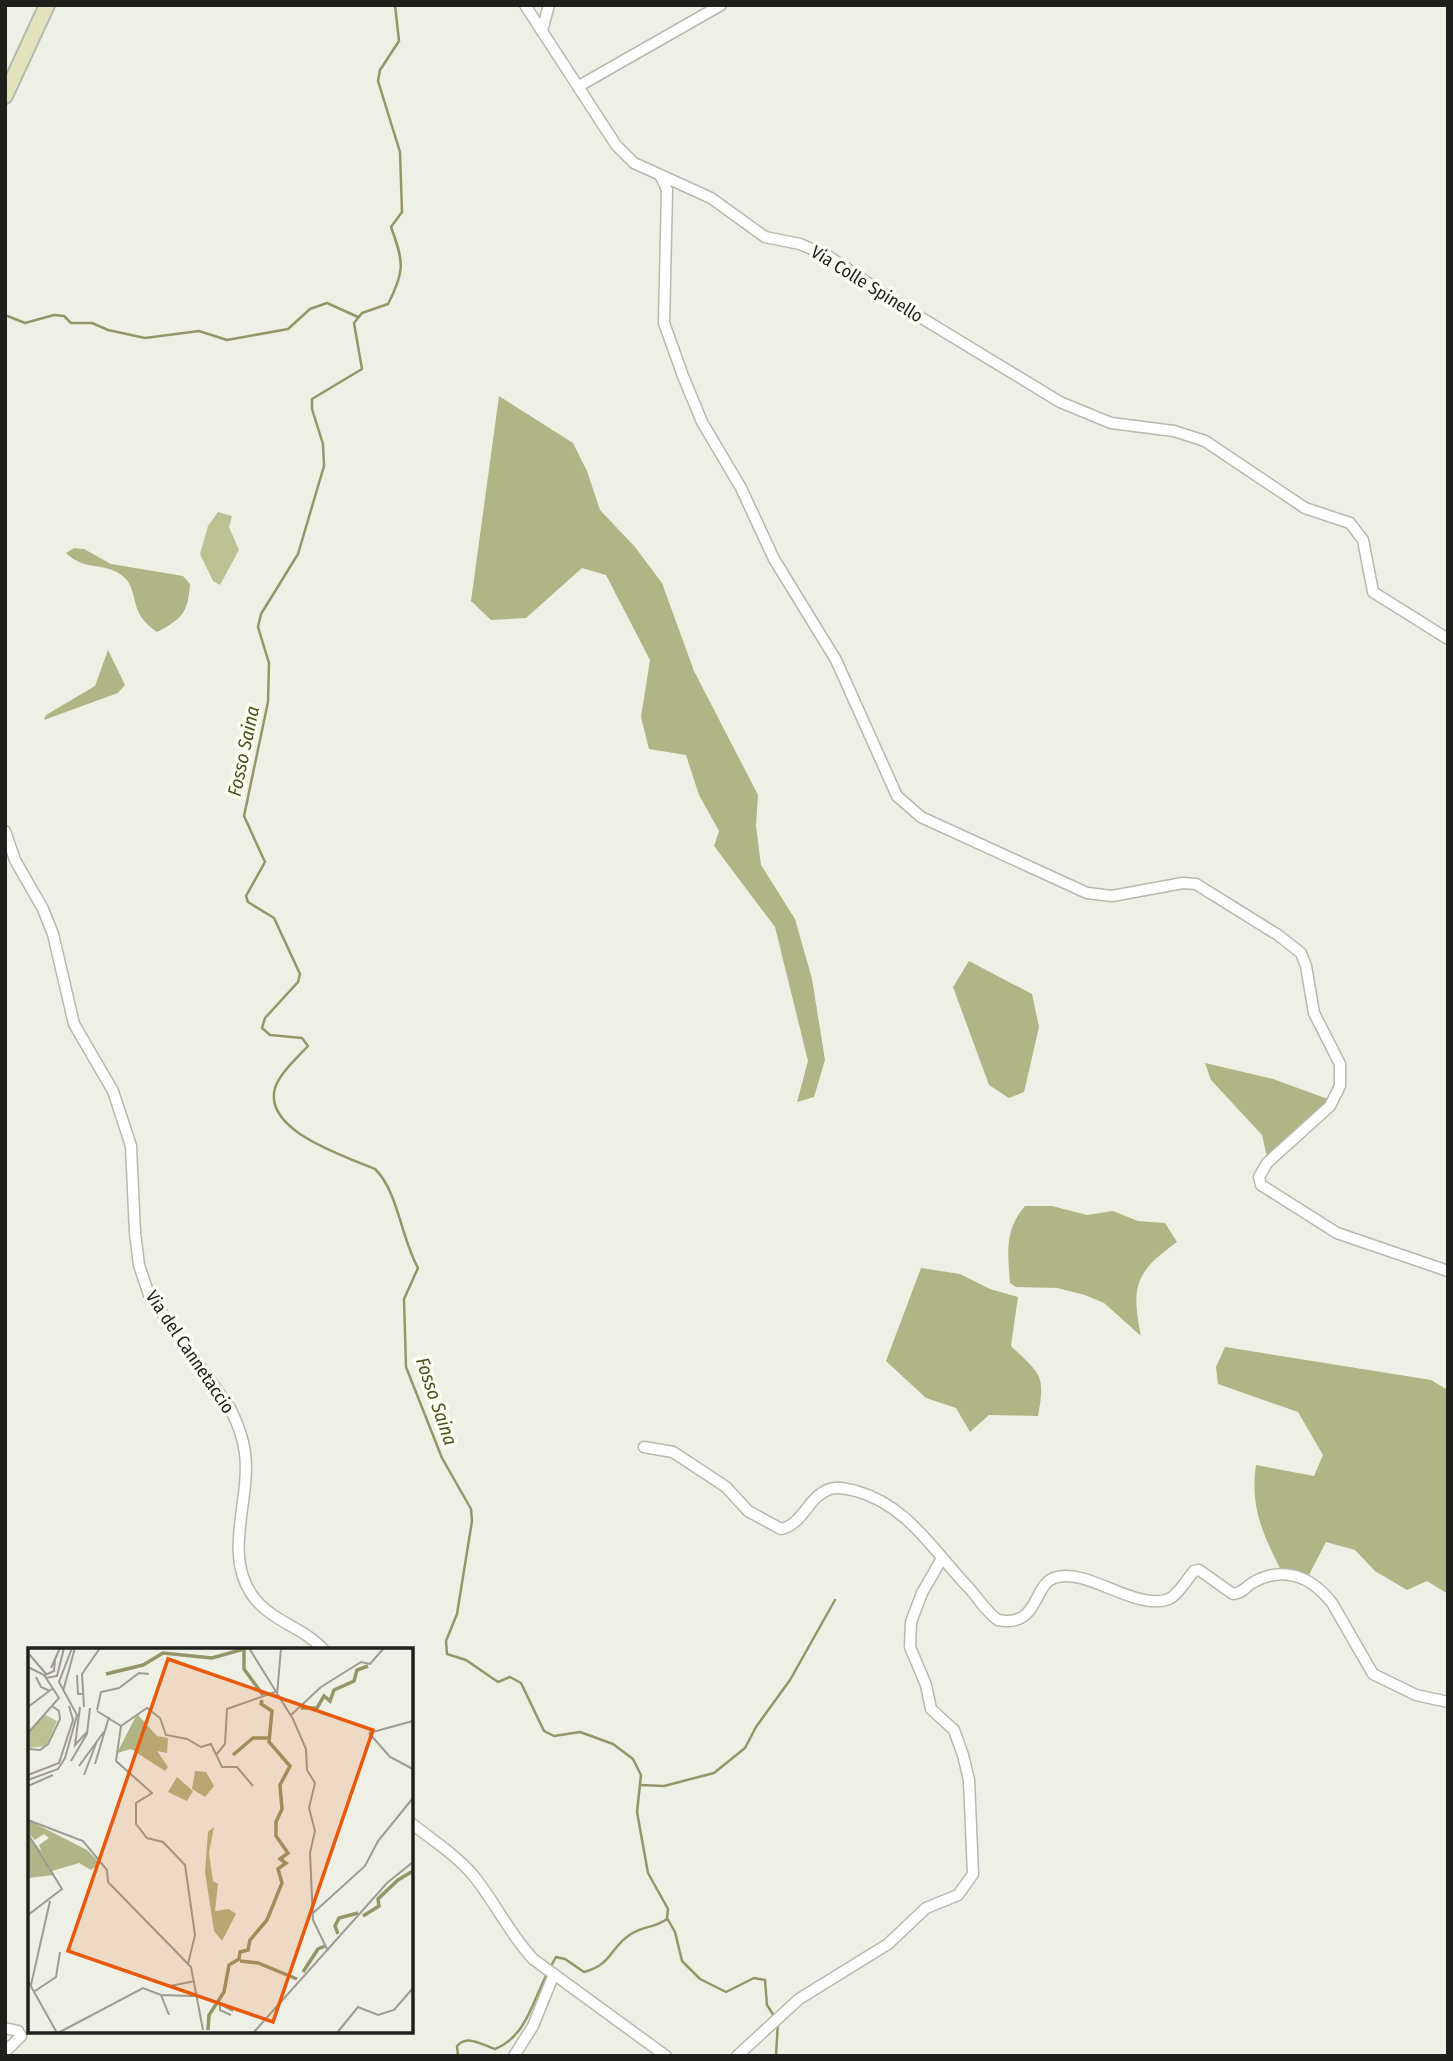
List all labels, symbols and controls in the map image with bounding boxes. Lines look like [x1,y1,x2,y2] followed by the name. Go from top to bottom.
[807,241,927,327] street label: Via Colle Spinello
[223,704,264,798] water label: Fosso Saina
[141,1286,239,1418] street label: Via del Cannetaccio
[411,1354,462,1448] water label: Fosso Saina
[28,1648,413,2033] inset map

